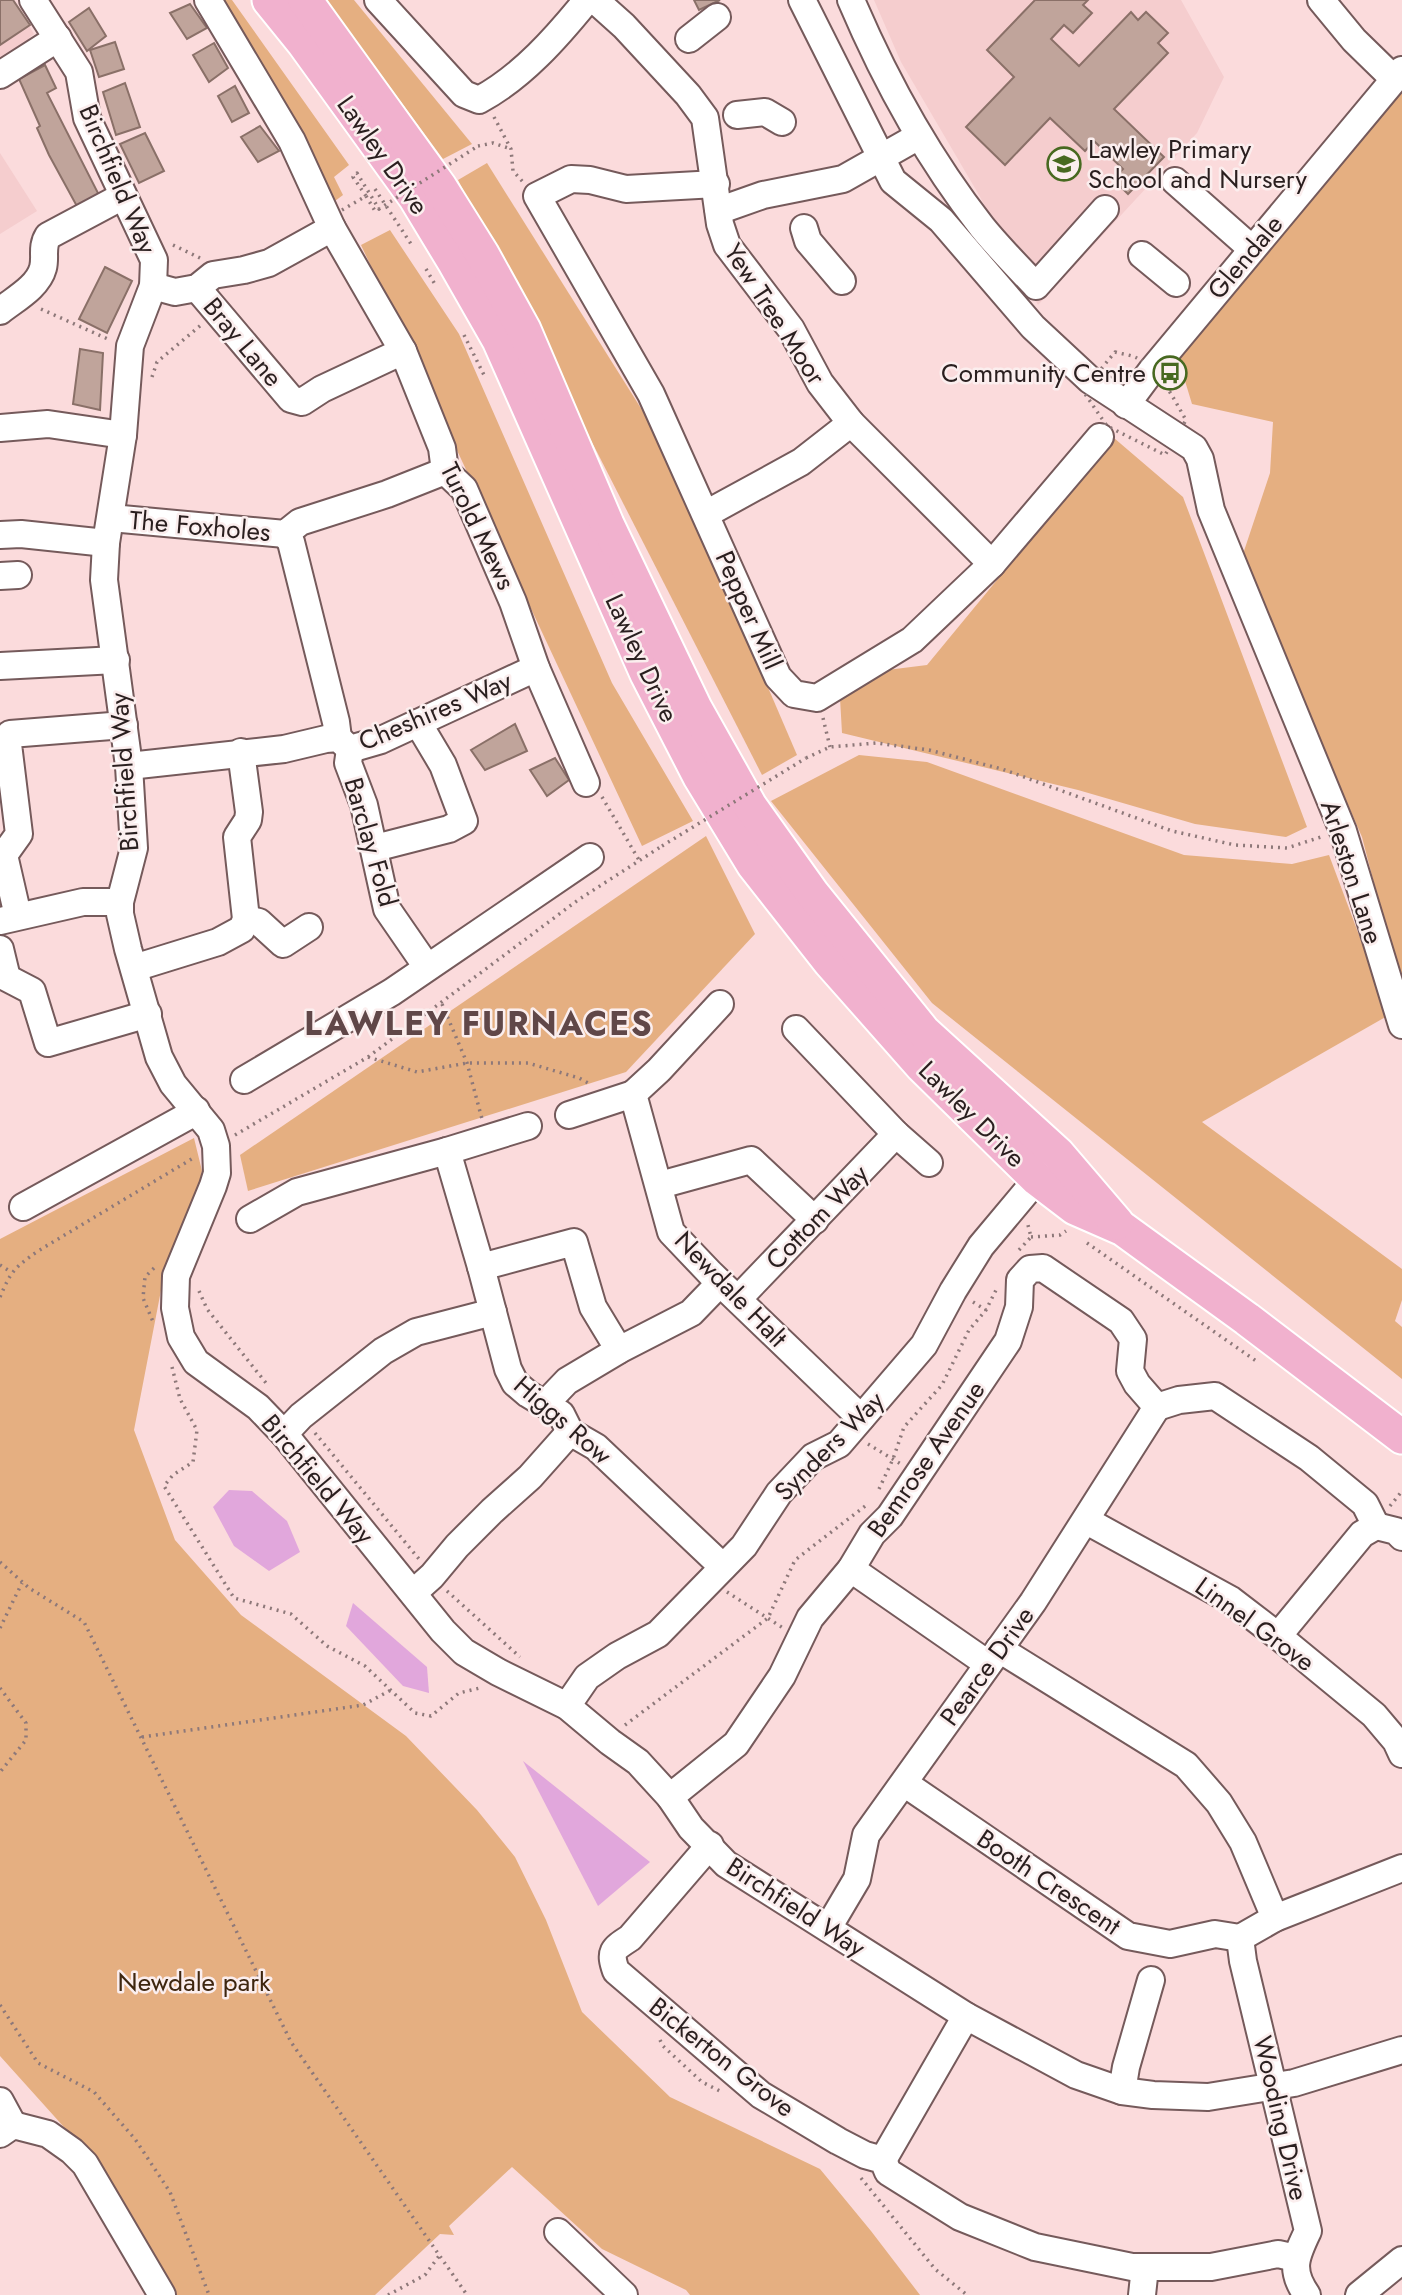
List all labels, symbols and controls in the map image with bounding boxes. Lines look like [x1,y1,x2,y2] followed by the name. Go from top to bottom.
[328,88,438,222] street label: Lawley Drive
[69,98,167,260] street label: Birchfield Way
[1088,130,1308,198] place label: Lawley Primary School and Nursery
[1045,145,1083,183] school or university icon: Lawley Primary School and Nursery
[1198,207,1292,307] street label: Glendale
[715,236,835,392] street label: Yew Tree Moor
[194,289,292,395] street label: Bray Lane
[941,354,1146,392] place label: Community Centre
[1151,354,1189,392] bus stop icon: Community Centre
[431,456,525,596] street label: Turold Mews
[128,501,272,551] street label: The Foxholes
[706,545,792,675] street label: Pepper Mill
[596,588,688,728] street label: Lawley Drive
[353,661,518,760] street label: Cheshires Way
[99,691,149,853] street label: Birchfield Way
[334,773,408,911] street label: Barclay Fold
[1311,795,1393,949] street label: Arleston Lane
[304,1000,654,1047] district label: LAWLEY FURNACES
[910,1052,1034,1176] street label: Lawley Drive
[757,1155,878,1278] street label: Cottom Way
[666,1222,797,1356] street label: Newdale Halt
[506,1367,621,1474] street label: Higgs Row
[858,1373,994,1545] street label: Bemrose Avenue
[765,1382,893,1510] street label: Synders Way
[252,1406,384,1553] street label: Birchfield Way
[1187,1568,1323,1680] street label: Linnel Grove
[931,1598,1043,1734] street label: Pearce Drive
[969,1820,1129,1945] street label: Booth Crescent
[719,1848,873,1967] street label: Birchfield Way
[117,1963,271,2001] park label: Newdale park
[641,1988,803,2126] street label: Bickerton Grove
[1244,2032,1318,2204] street label: Wooding Drive

